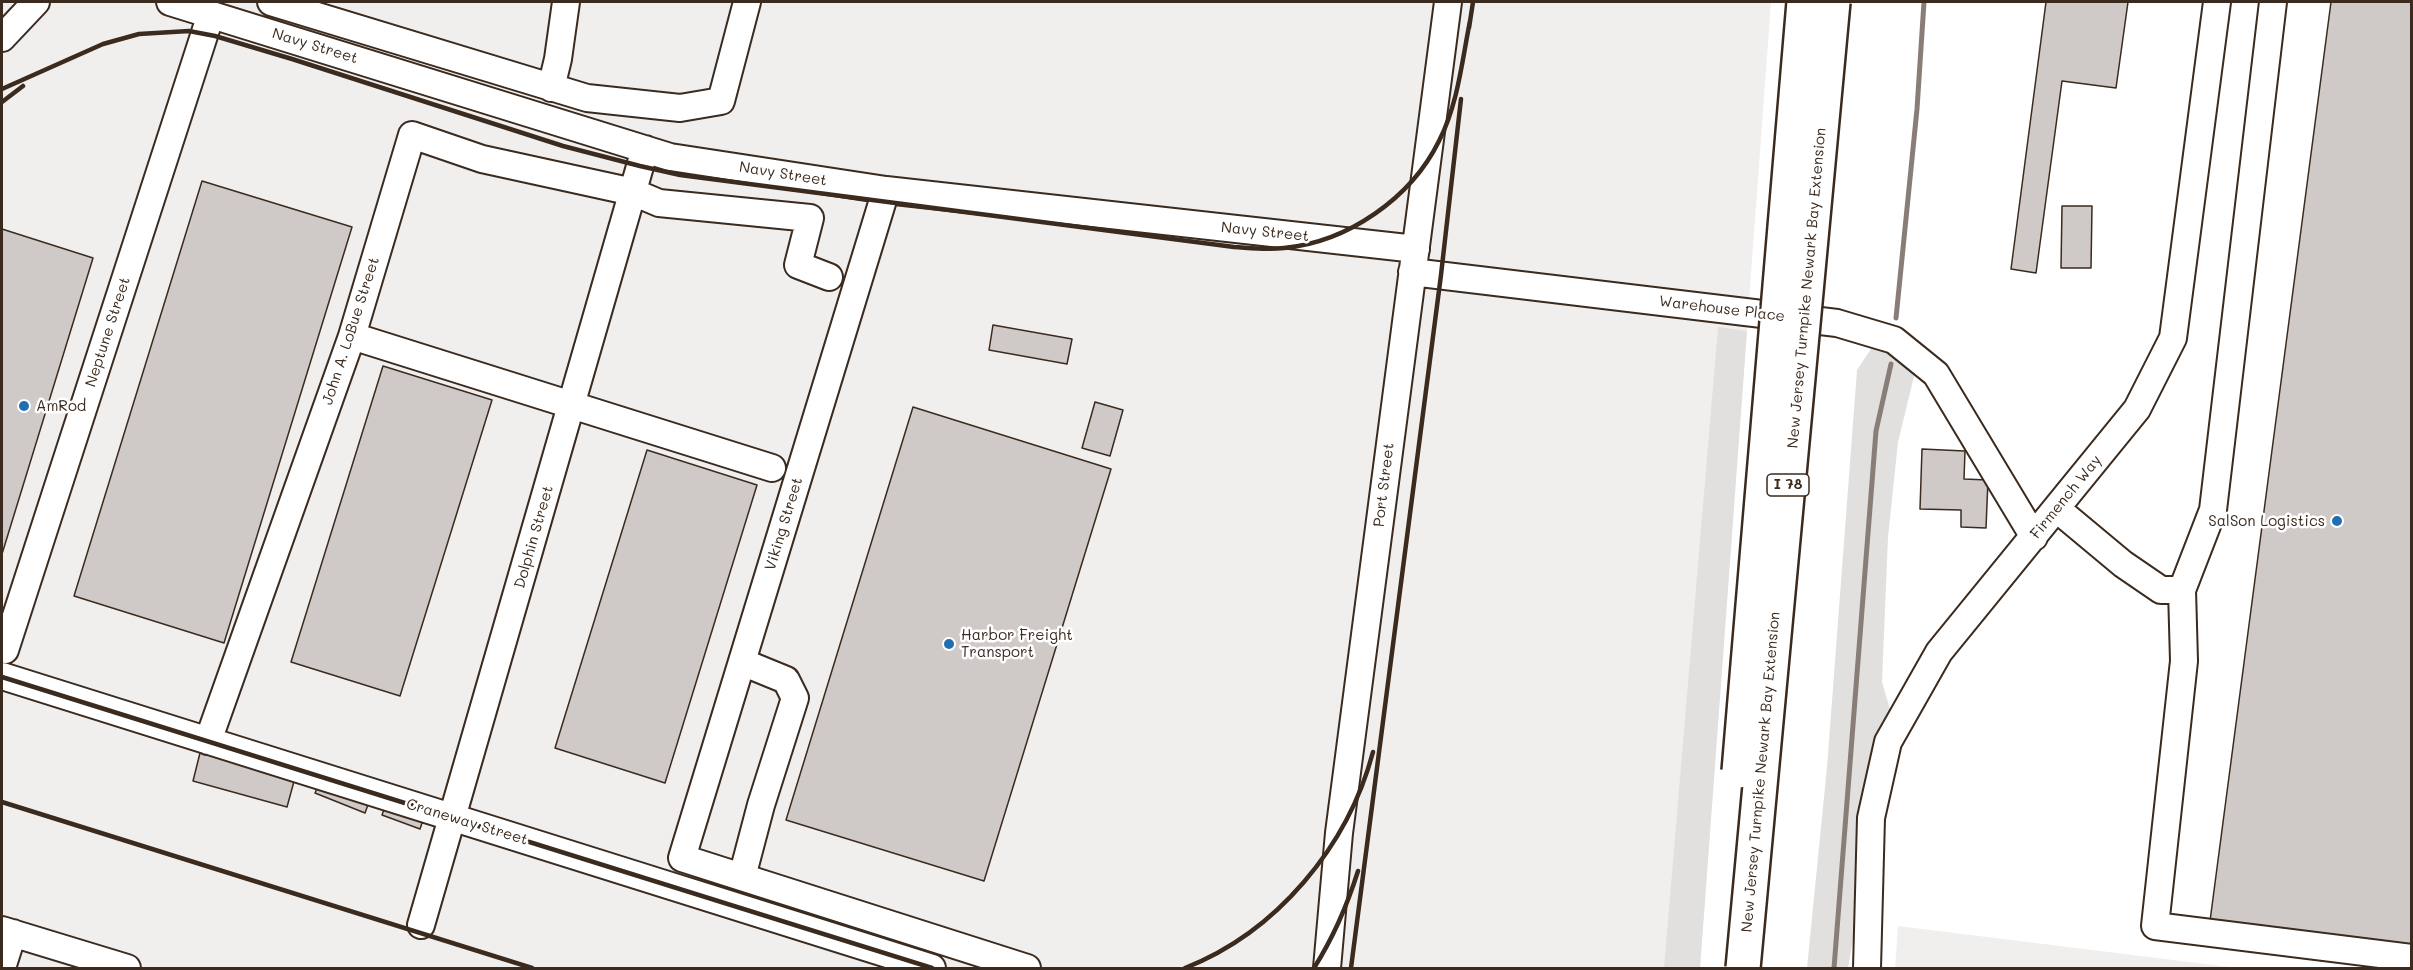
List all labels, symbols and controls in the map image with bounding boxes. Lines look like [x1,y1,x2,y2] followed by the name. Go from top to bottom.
[270,24,360,68] street label: Navy Street
[1784,127,1830,449] street label: New Jersey Turnpike Newark Bay Extension
[738,158,828,190] street label: Navy Street
[1220,218,1310,246] street label: Navy Street
[319,255,383,407] street label: John A. LoBue Street
[82,275,134,389] street label: Neptune Street
[1658,292,1786,326] street label: Warehouse Place
[36,397,86,415] place label: AmRod
[17,399,31,413] marker: AmRod
[1370,442,1398,528] street label: Port Street
[2027,452,2105,542] street label: Firmench Way
[1767,474,1809,496] road number: I 78
[761,475,807,573] street label: Viking Street
[511,484,557,590] street label: Dolphin Street
[2208,512,2325,530] place label: SalSon Logistics
[2330,514,2344,528] marker: SalSon Logistics
[1738,611,1784,933] street label: New Jersey Turnpike Newark Bay Extension
[961,626,1073,661] place label: Harbor Freight Transport
[942,637,956,651] marker: Harbor Freight Transport
[404,795,530,849] street label: Craneway Street

